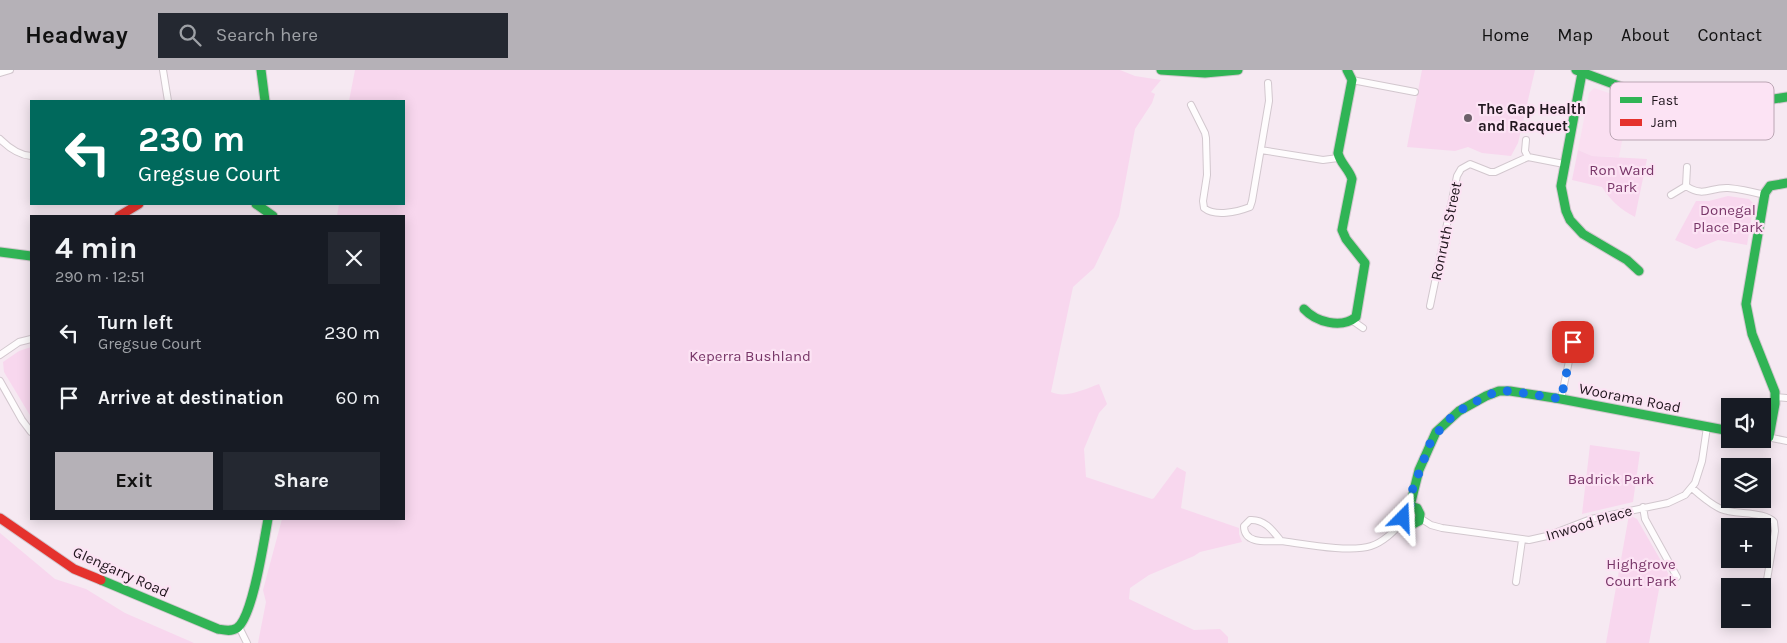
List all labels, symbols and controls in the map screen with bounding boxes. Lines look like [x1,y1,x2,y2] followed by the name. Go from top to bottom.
[158,13,508,58] search box
[25,21,128,49] text: Headway
[176,21,204,49] icon: search
[216,24,318,46] text: Search here
[1481,24,1529,46] text: Home
[1557,24,1593,46] text: Map
[1621,24,1670,46] text: About
[1698,24,1762,46] text: Contact
[1610,82,1774,140] legend
[1651,92,1678,109] text: Fast
[1478,100,1586,135] place label: The Gap Health and Racquet
[1462,112,1474,124] marker: The Gap Health and Racquet
[1651,114,1677,131] text: Jam
[138,119,245,160] text: 230 m
[55,120,120,185] icon: left
[138,161,280,187] text: Gregsue Court
[1589,161,1655,196] park label: Ron Ward Park
[1427,180,1465,282] street label: Ronruth Street
[1693,201,1763,236] park label: Donegal Place Park
[55,230,137,266] text: 4 min
[328,232,380,284] button: close
[55,267,145,286] text: 290 m · 12:51
[98,312,173,334] text: Turn left
[55,319,83,347] icon: left
[1552,321,1594,363] pin
[324,322,380,344] text: 230 m
[1559,328,1587,356] icon: arrive
[98,334,202,353] text: Gregsue Court
[689,347,811,365] park label: Keperra Bushland
[1578,379,1682,417] street label: Woorama Road
[55,384,83,412] icon: arrive
[98,387,284,409] text: Arrive at destination
[336,387,380,409] text: 60 m
[1721,398,1771,628] map controls
[1721,398,1771,448] button: sound
[55,452,213,510] button: Exit
[223,452,380,510] button: Share
[1721,458,1771,508] button: layers
[1568,470,1654,488] park label: Badrick Park
[1376,491,1428,543] position arrow
[1544,501,1634,545] street label: Inwood Place
[1721,518,1771,568] button: +
[70,543,172,601] street label: Glengarry Road
[1605,555,1677,590] park label: Highgrove Court Park
[1721,578,1771,628] button: −

